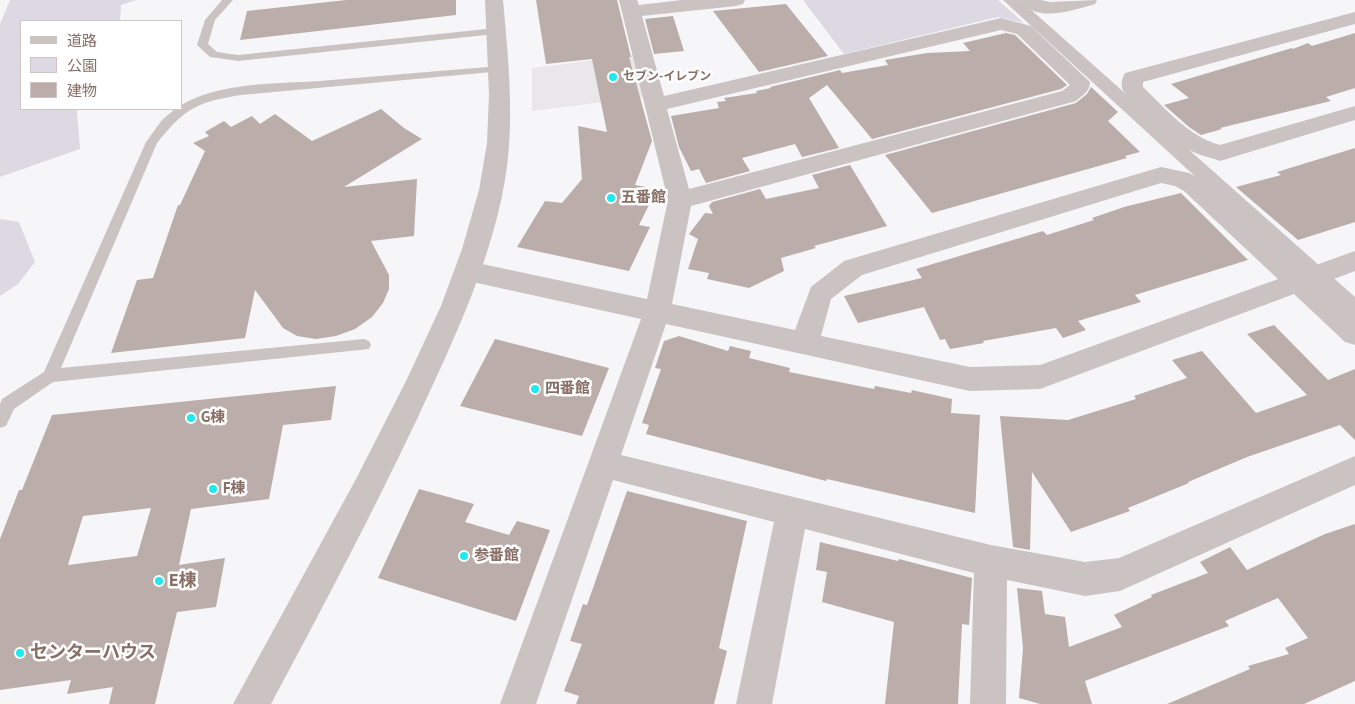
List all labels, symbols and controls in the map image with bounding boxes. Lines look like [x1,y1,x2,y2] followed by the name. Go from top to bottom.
[20,20,182,110] legend
[67,31,97,50] text: 道路
[67,56,97,75] text: 公園
[623,70,711,84] place label: セブン-イレブン
[607,71,619,83] marker: セブン-イレブン
[67,81,97,100] text: 建物
[621,189,666,207] place label: 五番館
[605,192,617,204] marker: 五番館
[545,380,590,398] place label: 四番館
[529,383,541,395] marker: 四番館
[201,409,225,427] place label: G棟
[185,412,197,424] marker: G棟
[223,480,246,498] place label: F棟
[207,483,219,495] marker: F棟
[474,547,519,565] place label: 参番館
[458,550,470,562] marker: 参番館
[169,570,196,592] place label: E棟
[153,575,165,587] marker: E棟
[30,642,156,664] place label: センターハウス
[14,647,26,659] marker: センターハウス

